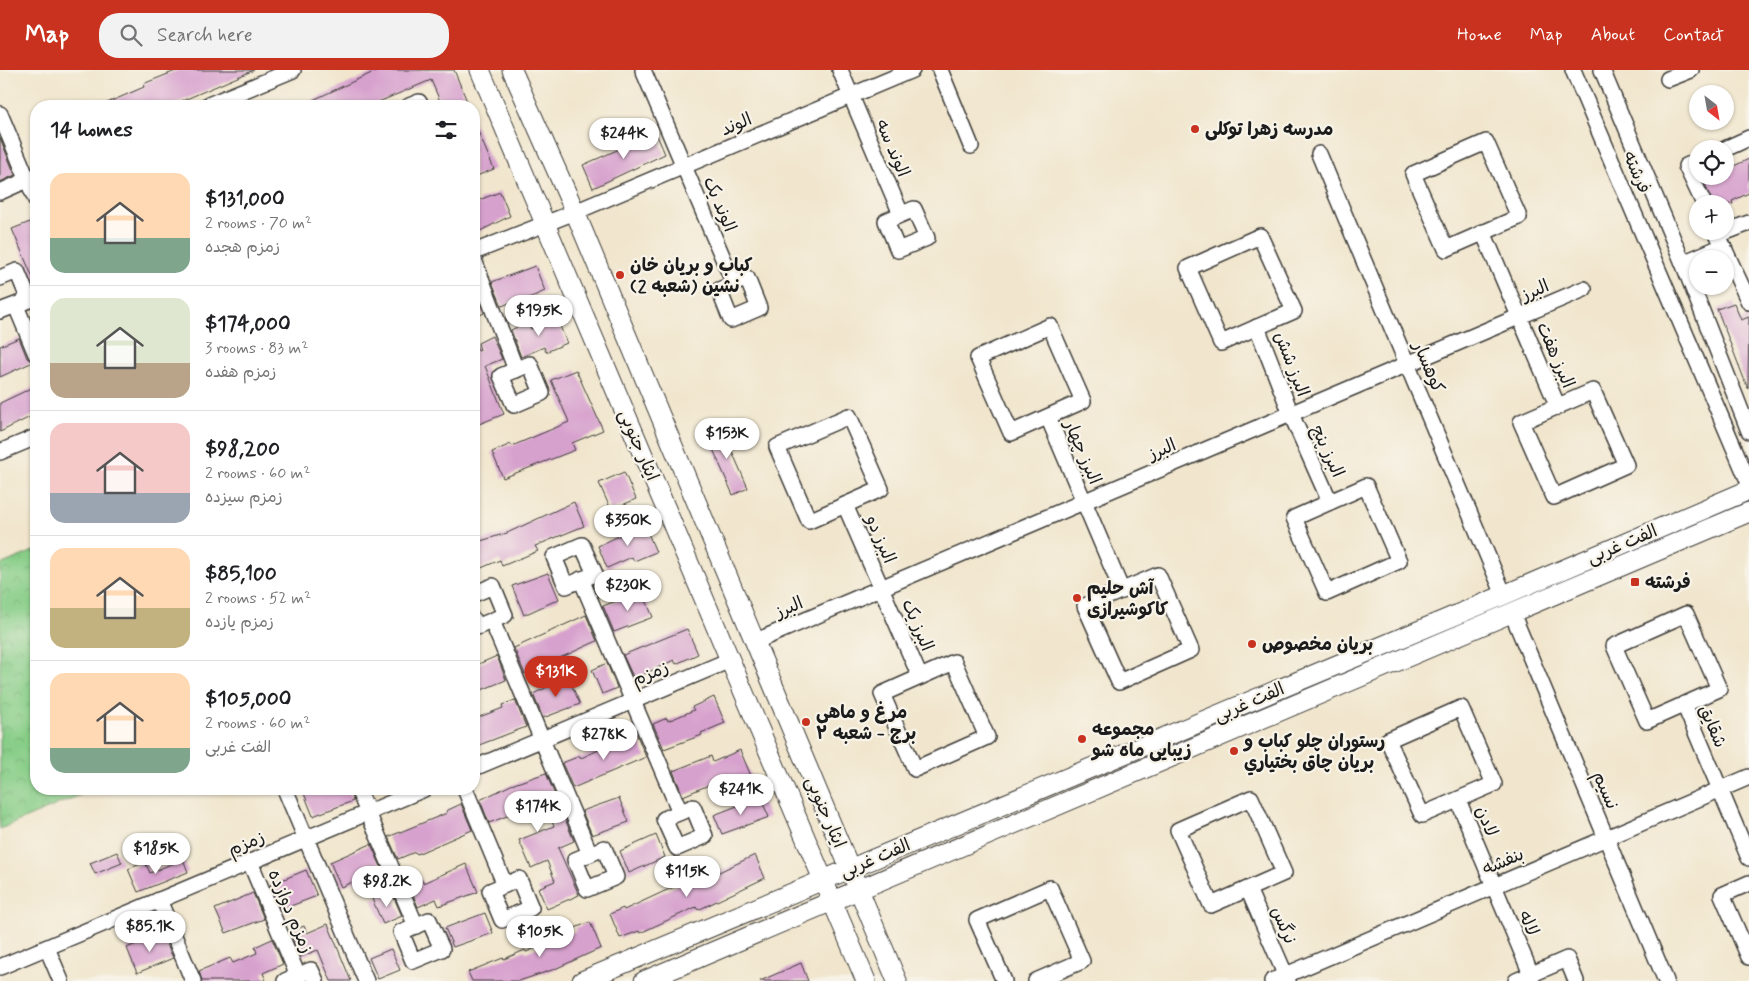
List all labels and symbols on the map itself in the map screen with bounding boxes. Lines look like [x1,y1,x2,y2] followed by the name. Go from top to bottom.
[1689,85,1734,130] north arrow
[717,108,756,142] street label: الوند
[869,116,915,181] street label: الوند سه
[589,118,659,160] pin: $244K
[1205,118,1333,142] place label: مدرسه زهرا توکلی
[1189,123,1201,135] marker: مدرسه زهرا توکلی
[1616,148,1656,197] street label: فرشته
[697,173,741,236] street label: الوند یک
[630,254,753,299] place label: کباب و بریان خان نشین (شعبه 2)
[614,269,626,281] marker: کباب و بریان خان نشین (شعبه 2)
[1516,274,1553,308] street label: البرز
[504,294,574,337] pin: $195K
[1530,319,1580,392] street label: البرز هفت
[1268,328,1314,400] street label: البرز شش
[1406,336,1450,397] street label: کوهسار
[612,406,664,485] street label: ایثار جنوبی
[1057,415,1106,488] street label: البرز چهار
[692,418,762,460] pin: $153K
[1305,421,1349,481] street label: البرز پنج
[1143,433,1180,467] street label: البرز
[593,504,663,547] pin: $350K
[858,510,901,567] street label: البرز دو
[1583,519,1661,571] street label: الفت غربی
[593,570,663,612] pin: $230K
[1645,571,1691,595] place label: فرشته
[1629,576,1641,588] marker: فرشته
[1087,577,1168,622] place label: آش حلیم کاکوشیرازی
[770,591,807,625] street label: البرز
[1071,592,1083,604] marker: آش حلیم کاکوشیرازی
[895,596,939,655] street label: البرز یک
[1262,633,1373,657] place label: بریان مخصوص
[1246,638,1258,650] marker: بریان مخصوص
[628,655,673,693] street label: زمزم
[521,656,591,698] pin: $131K
[1210,677,1288,729] street label: الفت غربی
[816,701,916,746] place label: مرغ و ماهی برج - شعبه ۲
[1692,701,1732,751] street label: شقایق
[800,716,812,728] marker: مرغ و ماهی برج - شعبه ۲
[569,718,639,761] pin: $278K
[1090,718,1191,763] place label: مجموعه زیبایی ماه شو
[1242,730,1385,776] place label: رستوران چلو كباب و بريان چاق بختياري
[1076,733,1088,745] marker: مجموعه زیبایی ماه شو
[1228,745,1240,757] marker: رستوران چلو كباب و بريان چاق بختياري
[1585,768,1624,814] street label: نسیم
[799,773,851,852] street label: ایثار جنوبی
[706,774,776,816] pin: $241K
[503,790,573,833] pin: $174K
[1469,802,1503,840] street label: لادن
[224,825,269,863] street label: زمزم
[121,832,191,875] pin: $185K
[836,833,914,885] street label: الفت غربی
[1479,842,1528,881] street label: بنفشه
[652,856,722,898] pin: $115K
[261,866,318,957] street label: زمزم دوازده
[346,866,428,908] pin: $98.2K
[1264,903,1302,948] street label: نرگس
[1512,907,1544,940] street label: لاله
[109,910,191,953] pin: $85.1K
[505,916,575,958] pin: $105K

